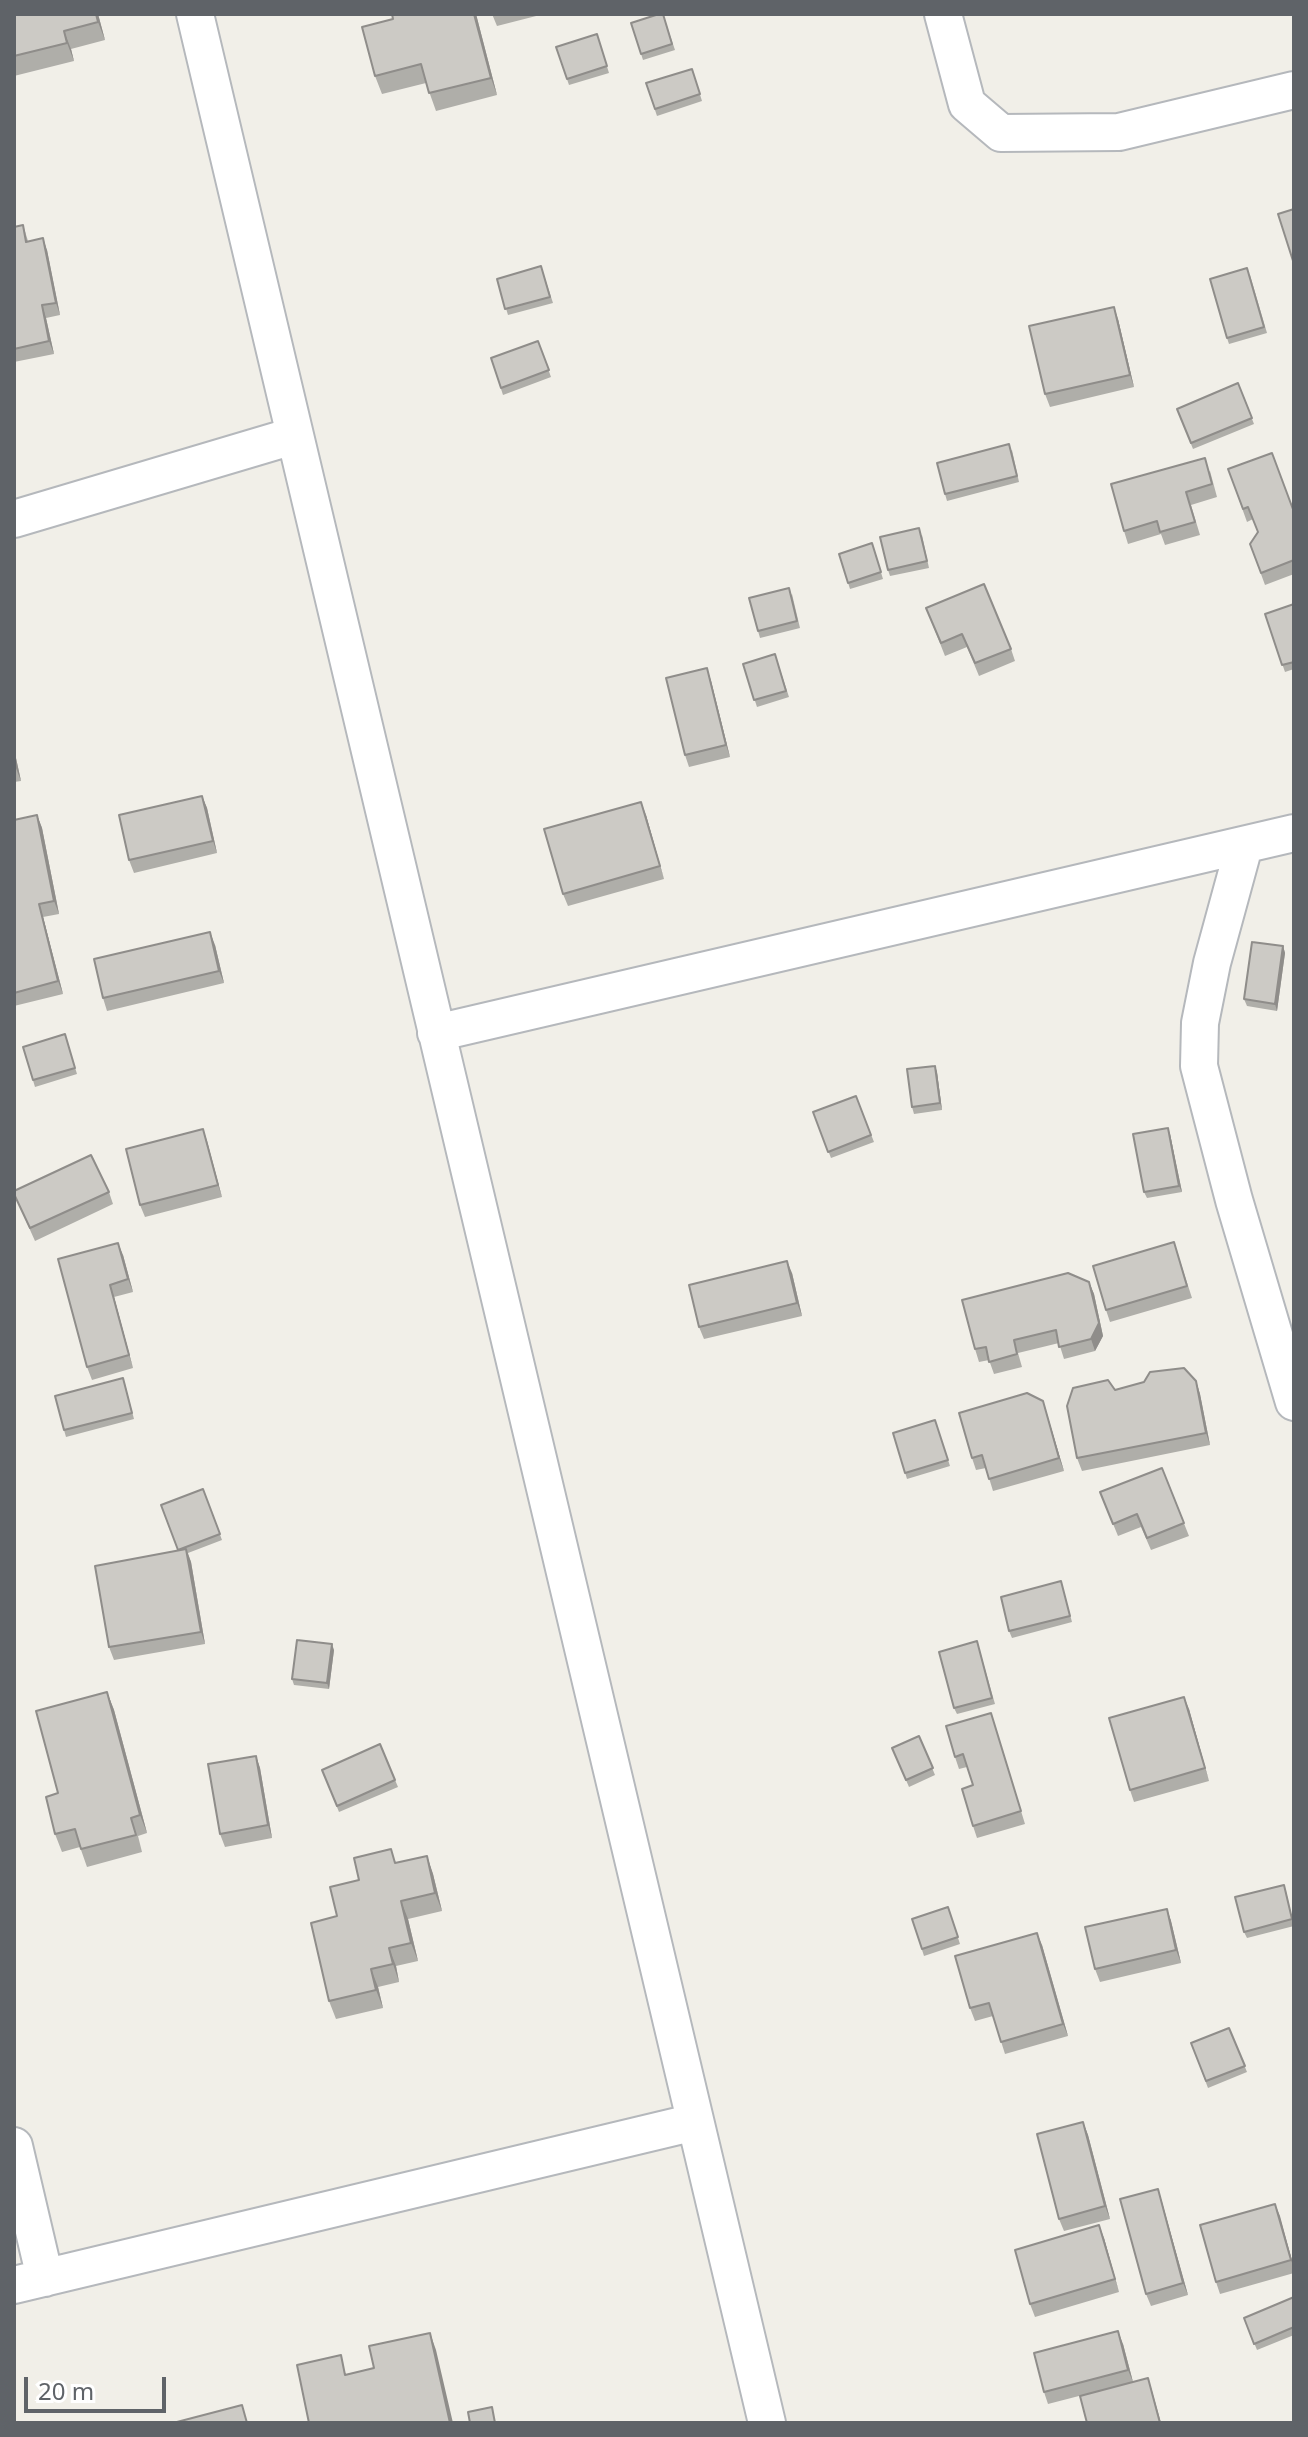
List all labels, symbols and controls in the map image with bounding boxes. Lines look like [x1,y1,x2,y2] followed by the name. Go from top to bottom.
[28,2361,170,2411] scale bar
[38,2374,94,2407] text: 20 m

